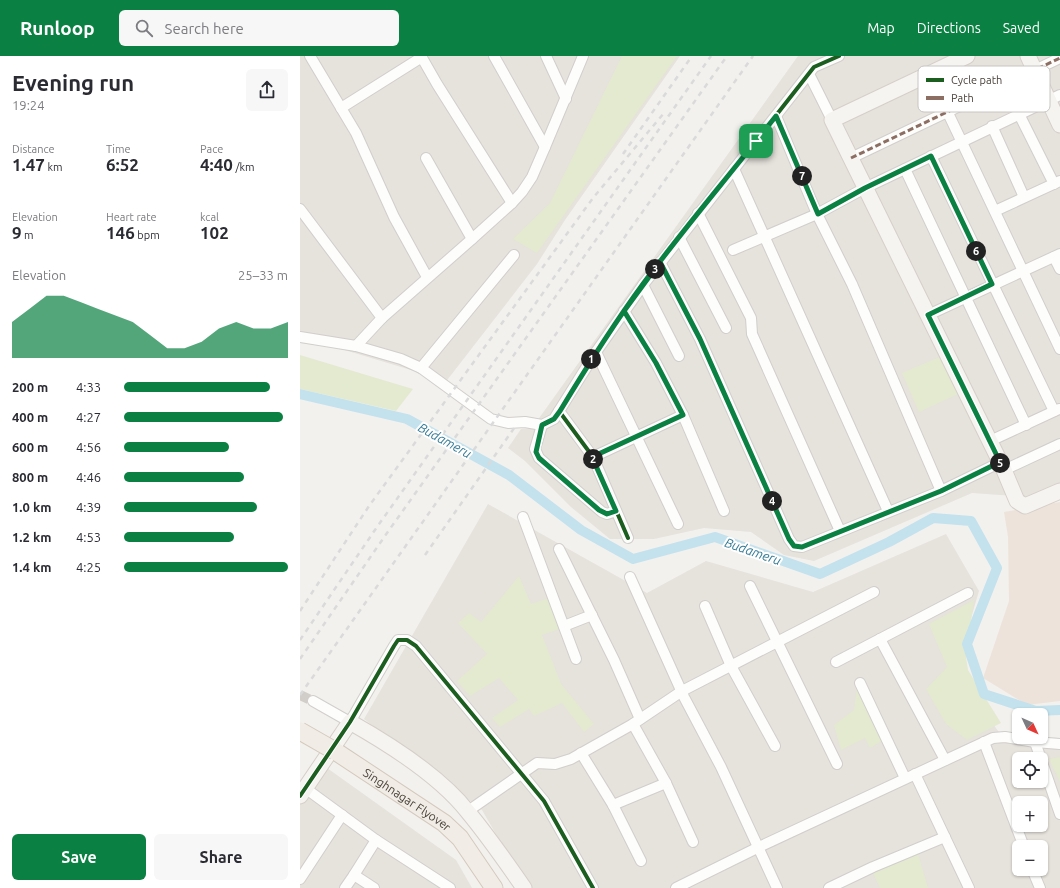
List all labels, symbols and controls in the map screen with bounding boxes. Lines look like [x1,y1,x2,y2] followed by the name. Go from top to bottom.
[119,10,399,46] search box
[20,17,95,39] text: Runloop
[133,17,155,39] icon: search
[165,20,244,37] text: Search here
[867,20,895,36] text: Map
[917,20,981,36] text: Directions
[1003,20,1040,36] text: Saved
[918,66,1050,112] legend
[246,69,288,111] button: share
[12,70,134,95] text: Evening run
[951,74,1002,86] text: Cycle path
[951,92,974,104] text: Path
[12,98,45,112] text: 19:24
[739,124,773,158] pin
[745,130,767,152] icon: arrive
[12,143,55,155] text: Distance
[106,143,131,155] text: Time
[200,143,223,155] text: Pace
[12,155,45,174] text: 1.47
[106,155,139,174] text: 6:52
[200,155,233,174] text: 4:40
[45,161,63,173] text: km
[233,161,255,173] text: /km
[792,166,812,186] pin: 7
[799,170,805,182] text: 7
[12,211,58,223] text: Elevation
[106,211,157,223] text: Heart rate
[200,211,219,223] text: kcal
[12,223,22,242] text: 9
[106,223,135,242] text: 146
[200,223,229,242] text: 102
[22,229,34,241] text: m
[135,229,160,241] text: bpm
[966,241,986,261] pin: 6
[973,245,979,257] text: 6
[645,259,665,279] pin: 3
[652,263,658,275] text: 3
[12,268,66,282] text: Elevation
[238,268,288,282] text: 25–33 m
[581,349,601,369] pin: 1
[588,353,594,365] text: 1
[12,380,48,394] text: 200 m
[76,380,101,394] text: 4:33
[12,410,48,424] text: 400 m
[76,410,101,424] text: 4:27
[416,420,474,460] water label: Budameru
[12,440,48,454] text: 600 m
[76,440,101,454] text: 4:56
[583,449,603,469] pin: 2
[590,453,596,465] text: 2
[990,453,1010,473] pin: 5
[997,457,1003,469] text: 5
[12,470,48,484] text: 800 m
[76,470,101,484] text: 4:46
[762,491,782,511] pin: 4
[769,495,775,507] text: 4
[12,500,51,514] text: 1.0 km
[76,500,101,514] text: 4:39
[12,530,51,544] text: 1.2 km
[76,530,101,544] text: 4:53
[723,535,783,567] water label: Budameru
[12,560,51,574] text: 1.4 km
[76,560,101,574] text: 4:25
[1012,708,1048,744] north arrow
[1012,708,1048,876] map controls
[1012,752,1048,788] button: locate
[361,765,454,833] street label: Singhnagar Flyover
[1012,796,1048,832] button: +
[12,834,146,880] button: Save
[154,834,288,880] button: Share
[1012,840,1048,876] button: −

